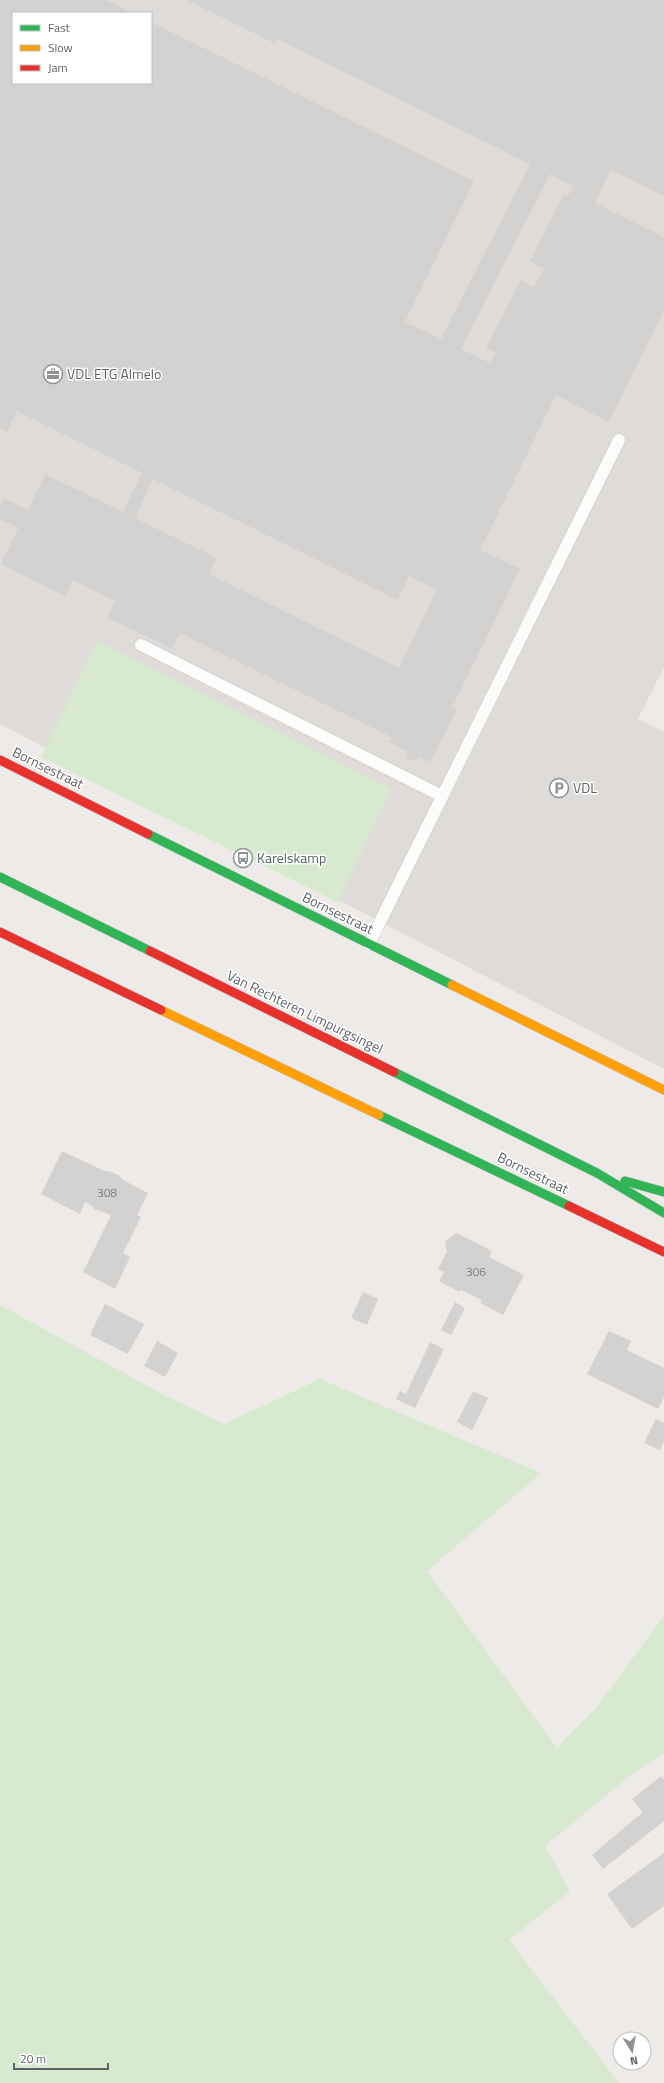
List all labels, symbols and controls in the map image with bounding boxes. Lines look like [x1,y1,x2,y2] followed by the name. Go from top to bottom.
[12,12,152,84] legend
[48,18,71,37] text: Fast
[48,38,73,57] text: Slow
[48,58,68,77] text: Jam
[42,363,64,385] office icon: VDL ETG Almelo
[67,363,161,384] place label: VDL ETG Almelo
[9,741,88,794] street label: Bornsestraat
[548,777,570,799] parking icon: VDL
[573,777,597,798] place label: VDL
[232,847,254,869] bus stop icon: Karelskamp
[257,847,326,868] place label: Karelskamp
[299,886,378,939] street label: Bornsestraat
[223,964,387,1059] street label: Van Rechteren Limpurgsingel
[494,1146,573,1199] street label: Bornsestraat
[97,1183,117,1202] house number: 308
[466,1262,486,1281] house number: 306
[612,2031,652,2071] north arrow
[14,2045,108,2071] scale bar
[20,2049,46,2068] text: 20 m
[629,2052,639,2069] text: N

